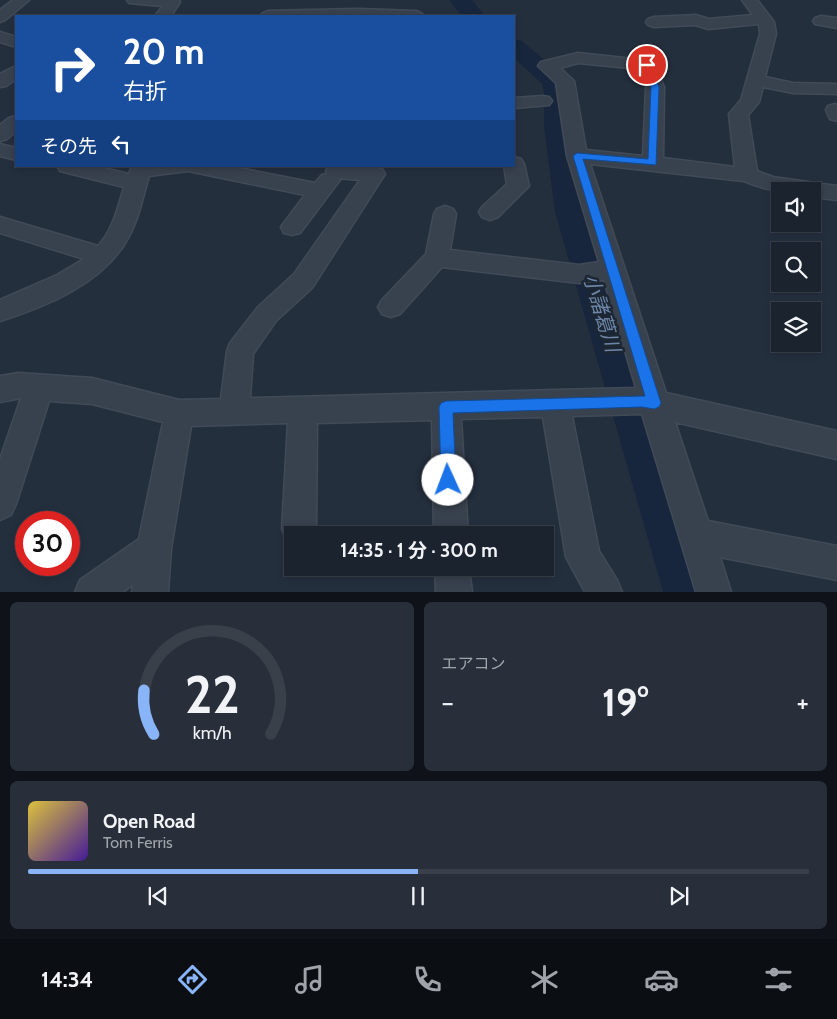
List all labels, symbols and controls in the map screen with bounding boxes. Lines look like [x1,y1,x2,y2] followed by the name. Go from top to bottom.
[123,30,205,73] text: 20 m
[40,35,105,100] icon: right
[626,44,668,86] pin
[633,51,661,79] icon: arrive
[123,78,167,105] text: 右折
[107,130,135,158] icon: left
[40,135,97,158] text: その先
[771,182,821,352] map controls
[771,182,821,232] button: sound
[771,242,821,292] button: search
[579,271,626,357] water label: 小諸葛川
[771,302,821,352] button: layers
[421,453,473,505] position arrow
[15,511,80,576] speed limit sign: 30
[340,539,498,562] text: 14:35 · 1 分 · 300 m
[442,654,506,673] text: エアコン
[184,663,239,726] text: 22
[602,679,648,726] text: 19°
[442,685,454,719] text: −
[797,685,809,719] text: +
[192,722,231,743] text: km/h
[103,810,195,833] text: Open Road
[103,833,173,852] text: Tom Ferris
[144,882,172,910] icon: previous
[404,882,432,910] icon: pause
[665,882,693,910] icon: next
[175,962,210,997] icon: directions
[292,962,327,997] icon: music
[410,962,445,997] icon: phone
[527,962,562,997] icon: climate
[644,962,679,997] icon: car
[761,962,796,997] icon: filters
[41,966,93,993] text: 14:34

